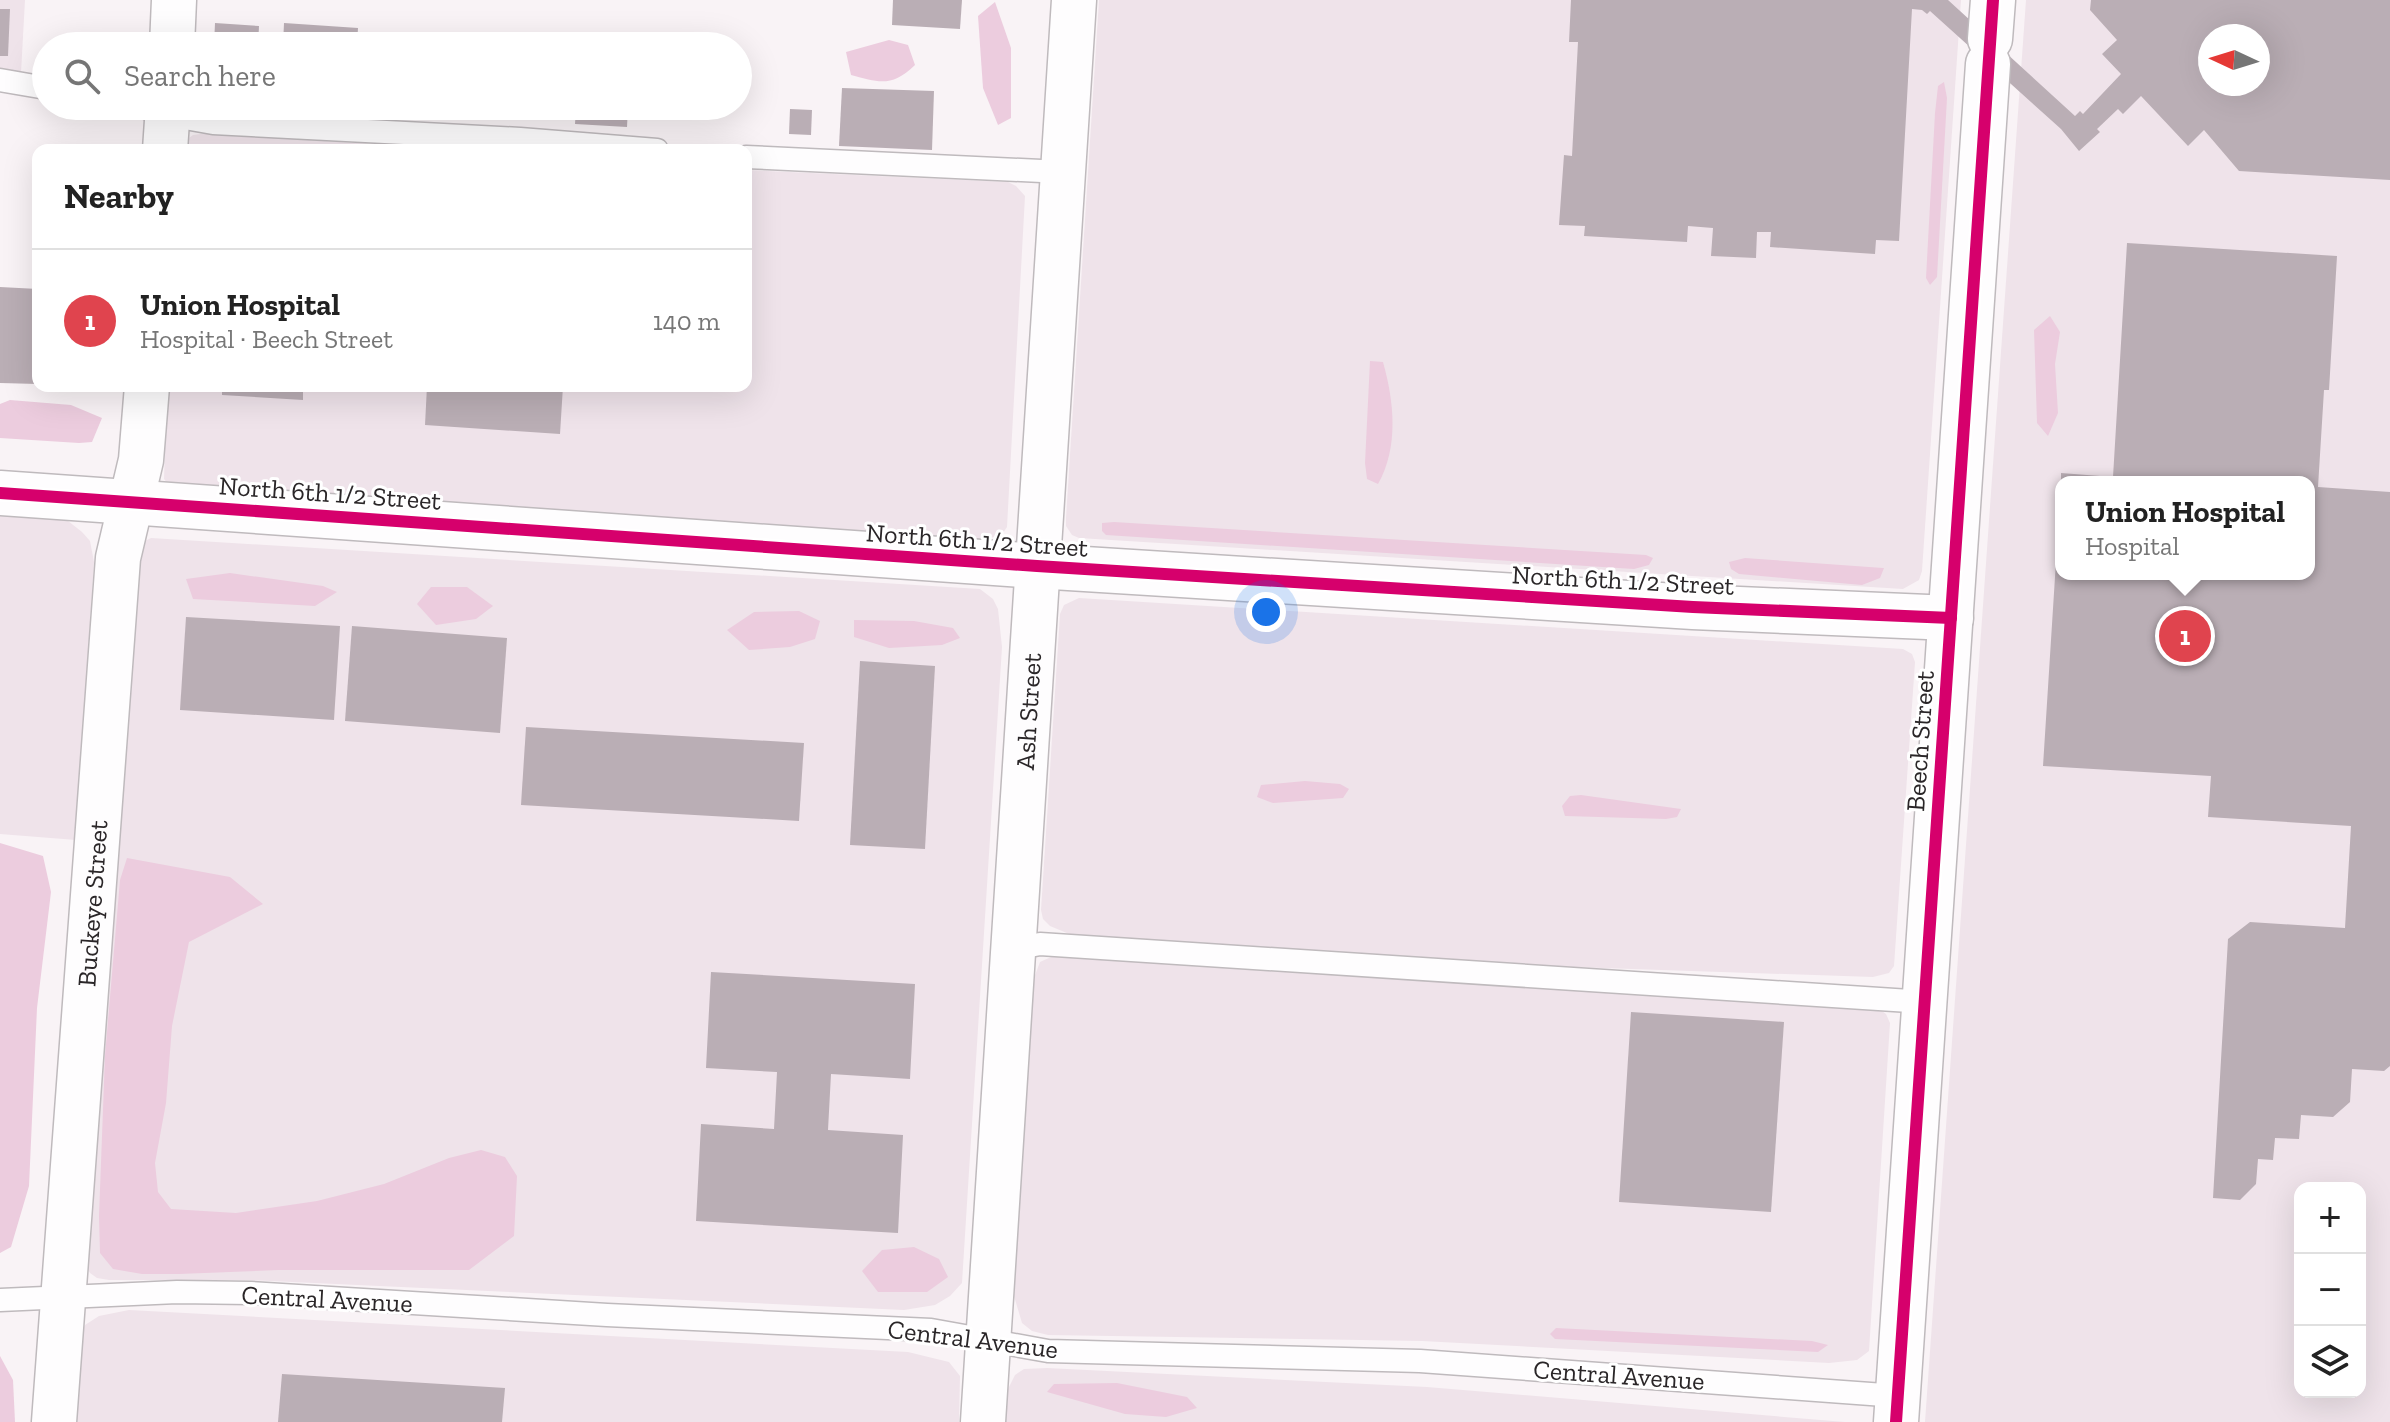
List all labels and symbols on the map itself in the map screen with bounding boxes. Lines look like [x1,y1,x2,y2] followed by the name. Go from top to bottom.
[2198,24,2270,96] north arrow
[218,469,443,517] street label: North 6th 1/2 Street
[865,516,1090,564] street label: North 6th 1/2 Street
[1511,558,1735,602] street label: North 6th 1/2 Street
[1246,592,1286,632] your location
[2159,606,2211,666] pin: 1
[1009,652,1048,771] street label: Ash Street
[1899,669,1941,812] street label: Beech Street
[70,819,115,988] street label: Buckeye Street
[241,1279,413,1319] street label: Central Avenue
[886,1313,1060,1365] street label: Central Avenue
[1532,1353,1706,1397] street label: Central Avenue

